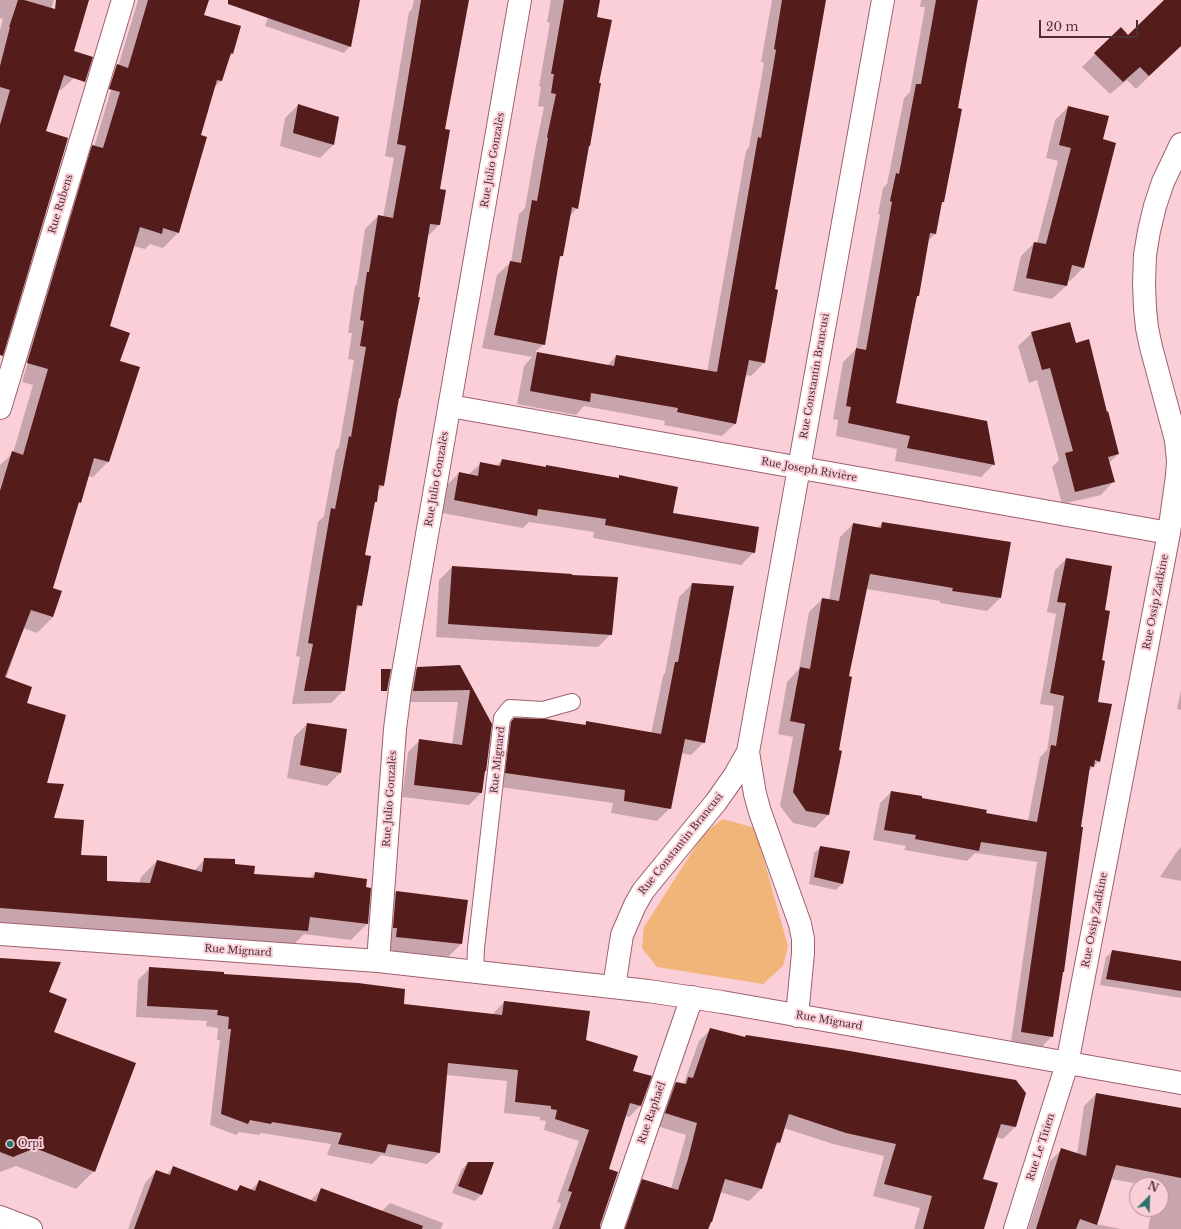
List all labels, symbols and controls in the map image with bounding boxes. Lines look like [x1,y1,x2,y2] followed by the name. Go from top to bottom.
[1041,12,1140,38] scale bar
[1046,19,1078,34] text: 20 m
[479,111,507,209] street label: Rue Julio Gonzalès
[46,173,76,235] street label: Rue Rubens
[798,312,832,440] street label: Rue Constantin Brancusi
[423,430,451,528] street label: Rue Julio Gonzalès
[760,456,858,484] street label: Rue Joseph Rivière
[1141,553,1171,651] street label: Rue Ossip Zadkine
[489,726,507,794] street label: Rue Mignard
[381,750,399,848] street label: Rue Julio Gonzalès
[636,791,726,897] street label: Rue Constantin Brancusi
[1080,871,1110,969] street label: Rue Ossip Zadkine
[204,943,272,959] street label: Rue Mignard
[795,1009,863,1033] street label: Rue Mignard
[636,1080,668,1146] street label: Rue Raphaël
[1024,1112,1058,1182] street label: Rue Le Titien
[18,1138,42,1150] place label: Orpi
[5,1139,15,1149] marker: Orpi
[1129,1177,1169,1217] north arrow
[1146,1178,1161,1195] text: N

